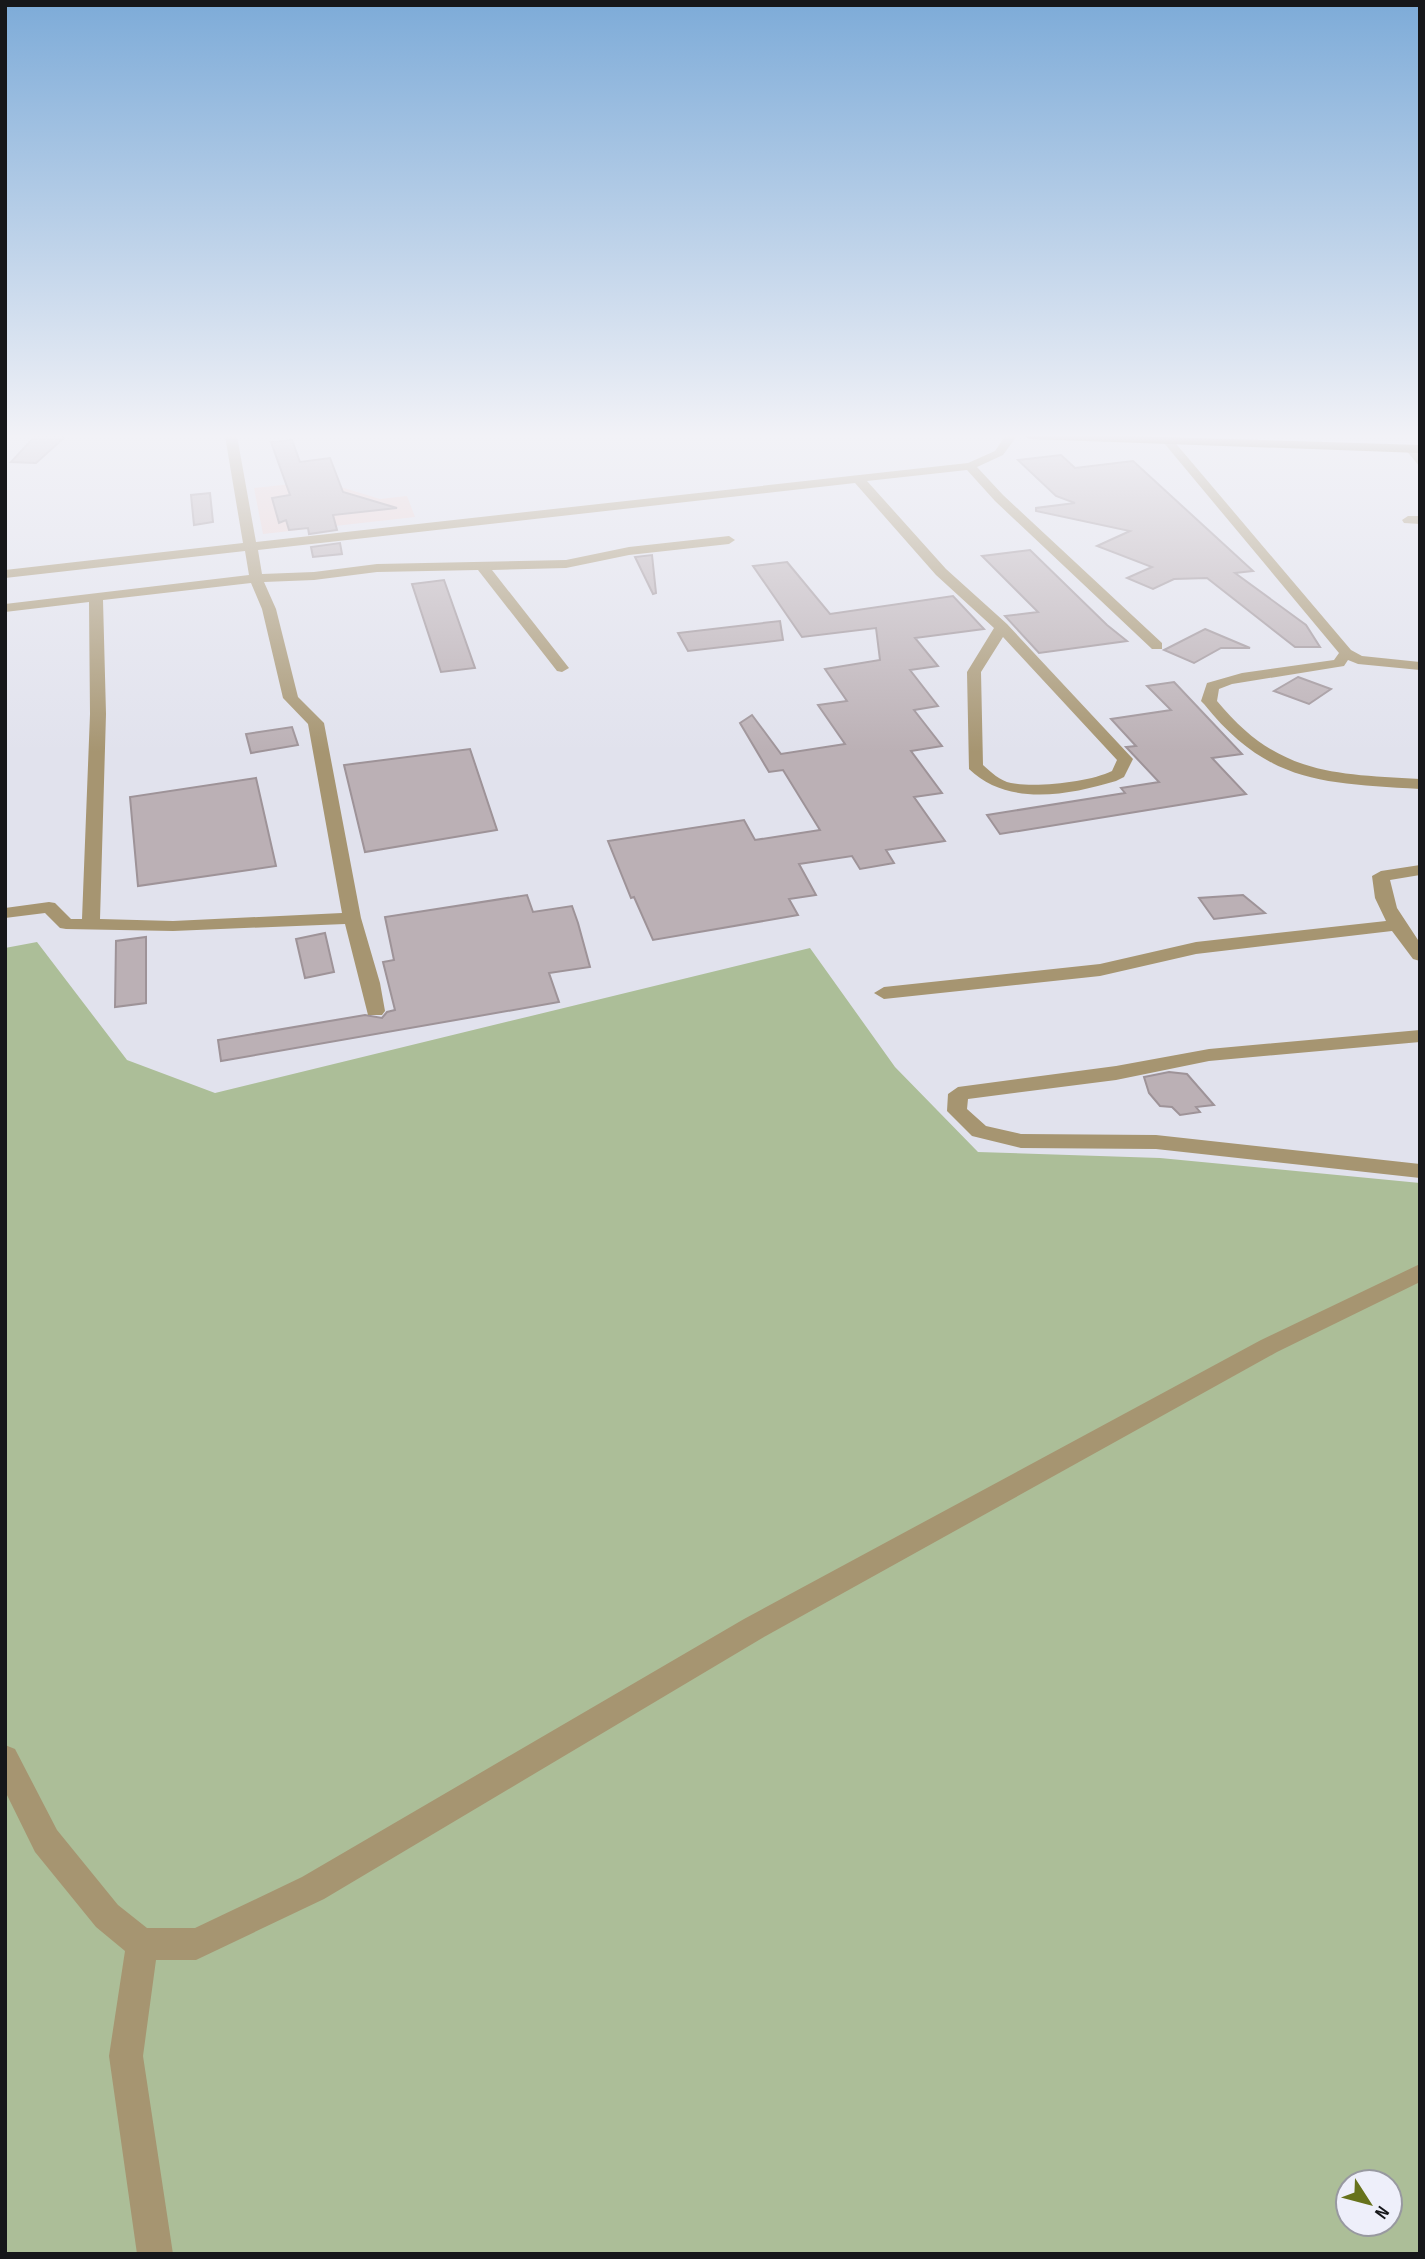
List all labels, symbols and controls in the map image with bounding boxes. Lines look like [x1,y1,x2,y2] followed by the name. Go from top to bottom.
[1334,2168,1404,2238] north arrow
[1369,2201,1394,2223] text: N

